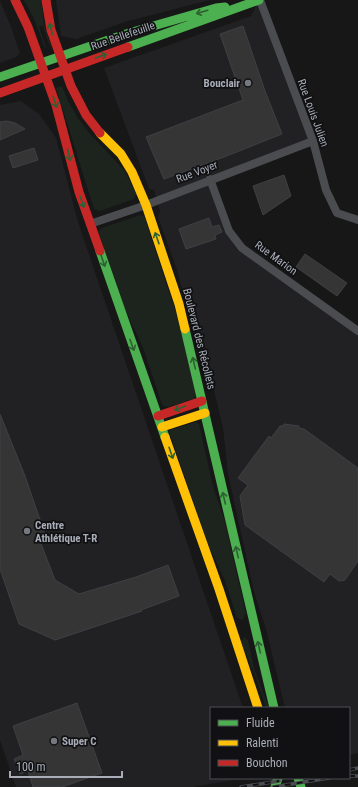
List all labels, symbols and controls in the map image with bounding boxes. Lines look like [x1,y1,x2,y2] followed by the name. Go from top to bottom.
[195,9,208,16] one-way arrow
[89,19,157,53] street label: Rue Bellefeuille
[47,23,54,36] one-way arrow
[95,51,107,59] one-way arrow
[204,77,240,90] place label: Bouclair
[295,77,331,149] street label: Rue Louis Julien
[243,78,253,88] marker: Bouclair
[52,96,59,109] one-way arrow
[65,148,73,161] one-way arrow
[174,158,220,186] street label: Rue Voyer
[79,196,87,208] one-way arrow
[153,232,160,245] one-way arrow
[252,238,300,278] street label: Rue Marion
[99,255,107,267] one-way arrow
[180,287,218,391] street label: Boulevard des Récollets
[129,338,137,350] one-way arrow
[189,357,197,370] one-way arrow
[174,405,186,413] one-way arrow
[167,447,175,459] one-way arrow
[220,492,228,505] one-way arrow
[35,519,97,545] place label: Centre Athlétique T-R
[22,526,32,536] marker: Centre Athlétique T-R
[232,545,240,558] one-way arrow
[254,641,262,654] one-way arrow
[210,707,350,779] legend
[246,716,275,730] text: Fluide
[62,735,97,748] place label: Super C
[49,736,59,746] marker: Super C
[246,736,279,750] text: Ralenti
[10,753,122,779] scale bar
[246,756,288,770] text: Bouchon
[16,760,46,774] text: 100 m

